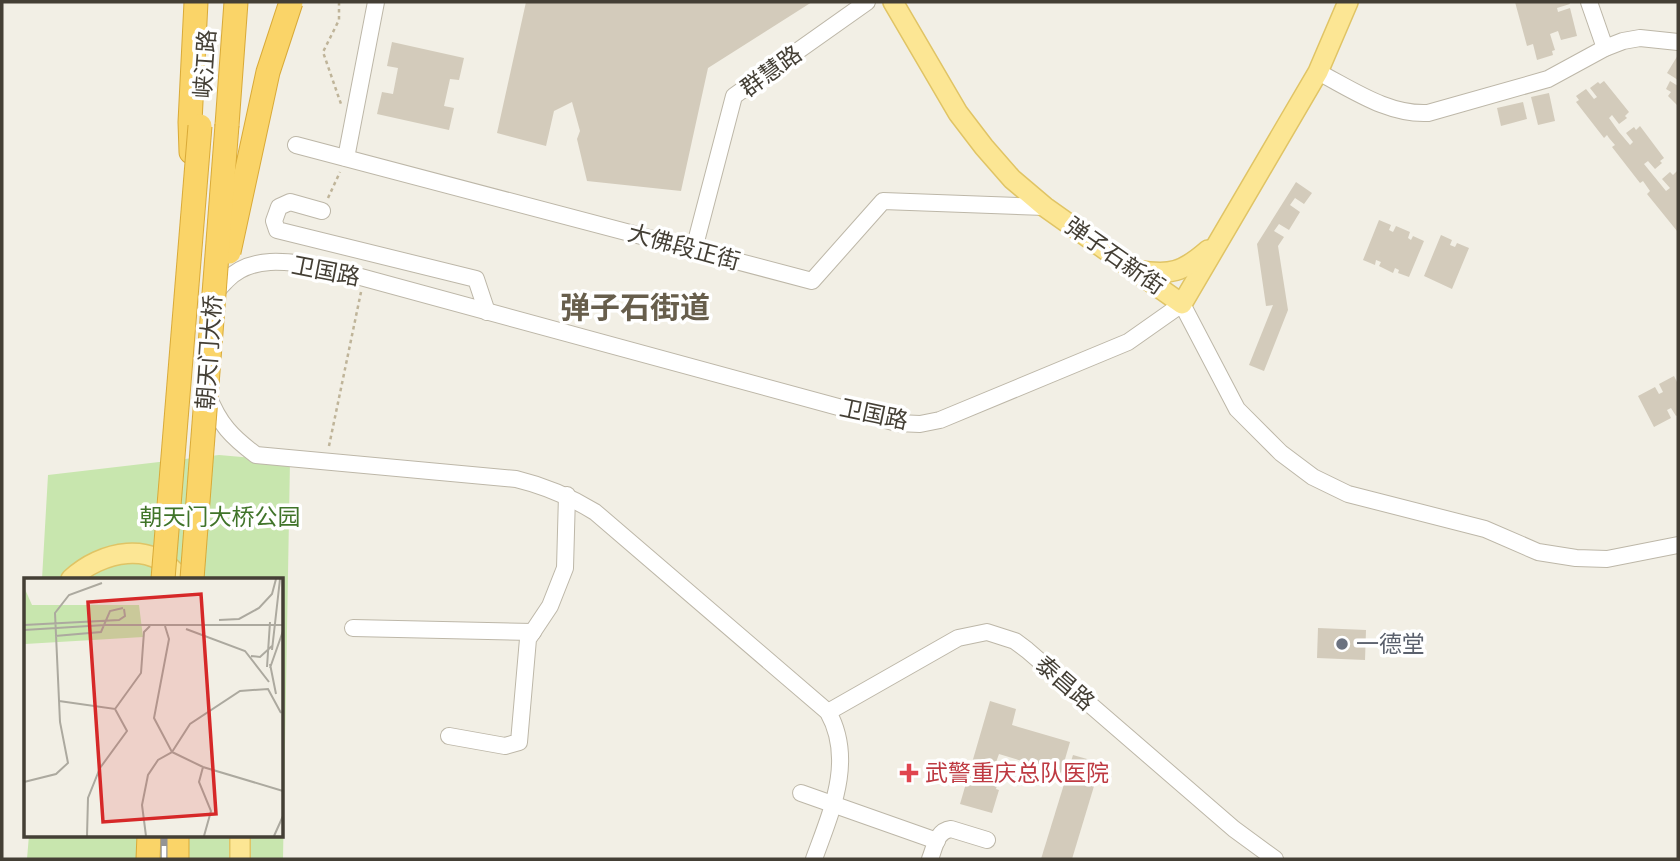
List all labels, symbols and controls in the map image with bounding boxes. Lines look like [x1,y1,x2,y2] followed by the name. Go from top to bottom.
[189,29,221,99] street label: 峡江路
[735,39,807,103] street label: 群慧路
[1060,212,1170,300] street label: 弹子石新街
[625,219,743,275] street label: 大佛段正街
[289,251,363,291] street label: 卫国路
[560,290,710,326] district label: 弹子石街道
[191,294,227,410] street label: 朝天门大桥
[837,393,911,435] street label: 卫国路
[140,503,301,531] park label: 朝天门大桥公园
[24,578,284,836] inset map
[1356,630,1425,658] place label: 一德堂
[1334,636,1350,652] marker: 一德堂
[1030,650,1100,716] street label: 泰昌路
[925,759,1109,787] place label: 武警重庆总队医院
[899,763,919,783] marker: 武警重庆总队医院

